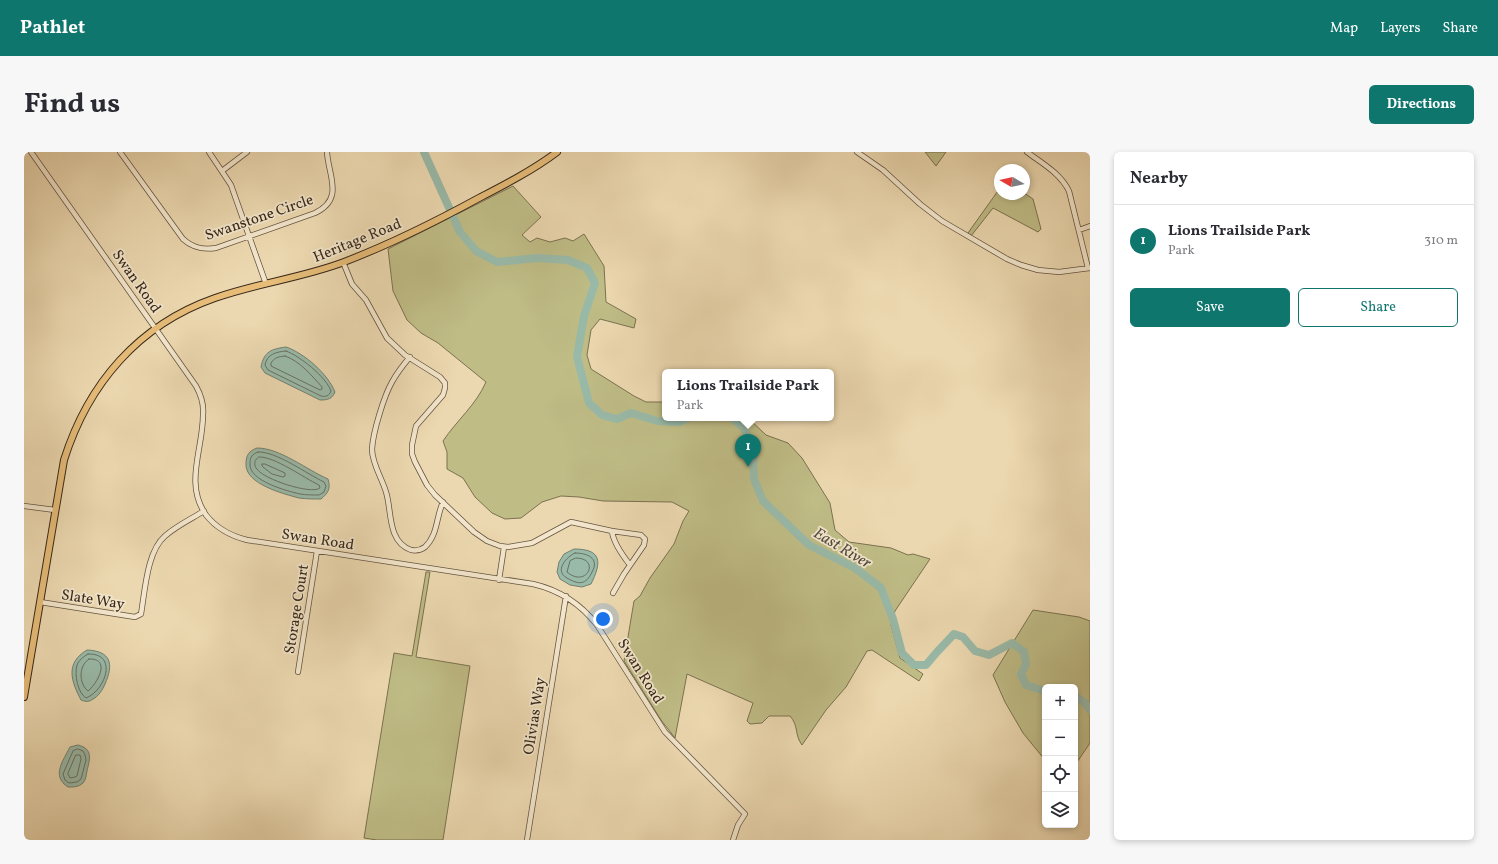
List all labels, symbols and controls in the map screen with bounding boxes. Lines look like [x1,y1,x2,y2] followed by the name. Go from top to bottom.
[20,15,85,41] text: Pathlet
[1330,19,1358,38] text: Map
[1380,19,1420,38] text: Layers
[1442,19,1478,38] text: Share
[24,85,120,124] text: Find us
[1369,85,1474,124] button: Directions
[994,164,1030,200] north arrow
[1130,167,1188,190] text: Nearby
[202,190,317,247] street label: Swanstone Circle
[310,214,405,269] street label: Heritage Road
[1168,221,1310,242] text: Lions Trailside Park
[1140,232,1146,250] text: 1
[1424,232,1458,250] text: 310 m
[1168,242,1195,260] text: Park
[106,246,165,318] street label: Swan Road
[1130,288,1290,327] button: Save
[1298,288,1458,327] button: Share
[662,369,834,421] popup
[677,376,819,397] text: Lions Trailside Park
[677,397,703,415] text: Park
[735,434,761,467] pin: 1
[809,523,876,575] water label: East River
[280,524,356,557] street label: Swan Road
[280,563,315,656] street label: Storage Court
[60,585,126,616] street label: Slate Way
[593,609,613,629] your location
[611,635,668,708] street label: Swan Road
[519,676,552,756] street label: Olivias Way
[1042,684,1078,828] map controls
[1042,684,1078,720] button: +
[1042,720,1078,756] button: −
[1042,756,1078,792] button: locate
[1042,792,1078,828] button: layers

